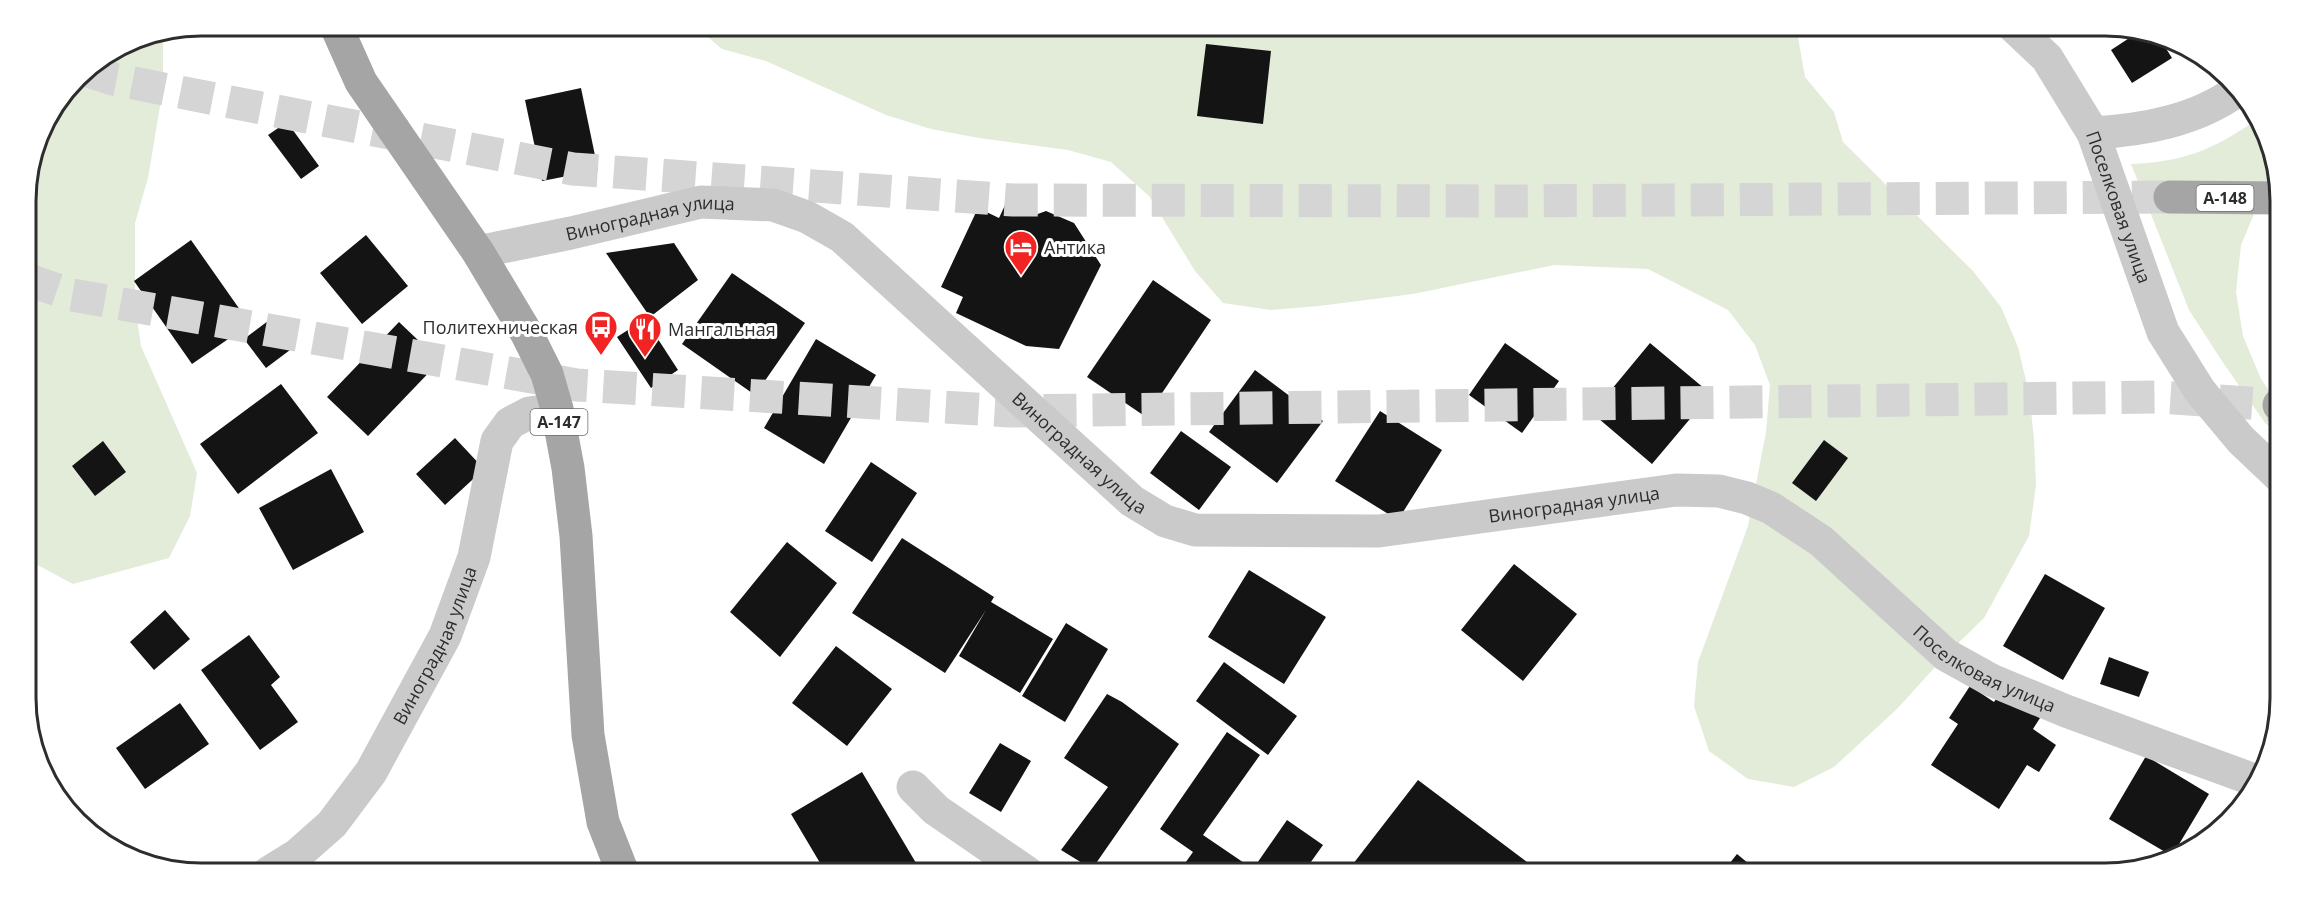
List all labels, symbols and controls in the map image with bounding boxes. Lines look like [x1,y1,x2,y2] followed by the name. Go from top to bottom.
[2081,127,2157,286] street label: Поселковая улица
[2196,185,2254,211] road number: А-148
[563,190,735,246] street label: Виноградная улица
[1003,229,1039,276] hotel icon: Антика
[1044,235,1106,259] place label: Антика
[583,309,619,356] bus stop icon: Политехническая
[627,311,663,358] restaurant icon: Мангальная
[423,315,578,339] place label: Политехническая
[668,317,776,341] place label: Мангальная
[1007,386,1151,519] street label: Виноградная улица
[530,409,588,435] road number: А-147
[1487,480,1661,528] street label: Виноградная улица
[387,563,482,729] street label: Виноградная улица
[1908,619,2059,717] street label: Поселковая улица

